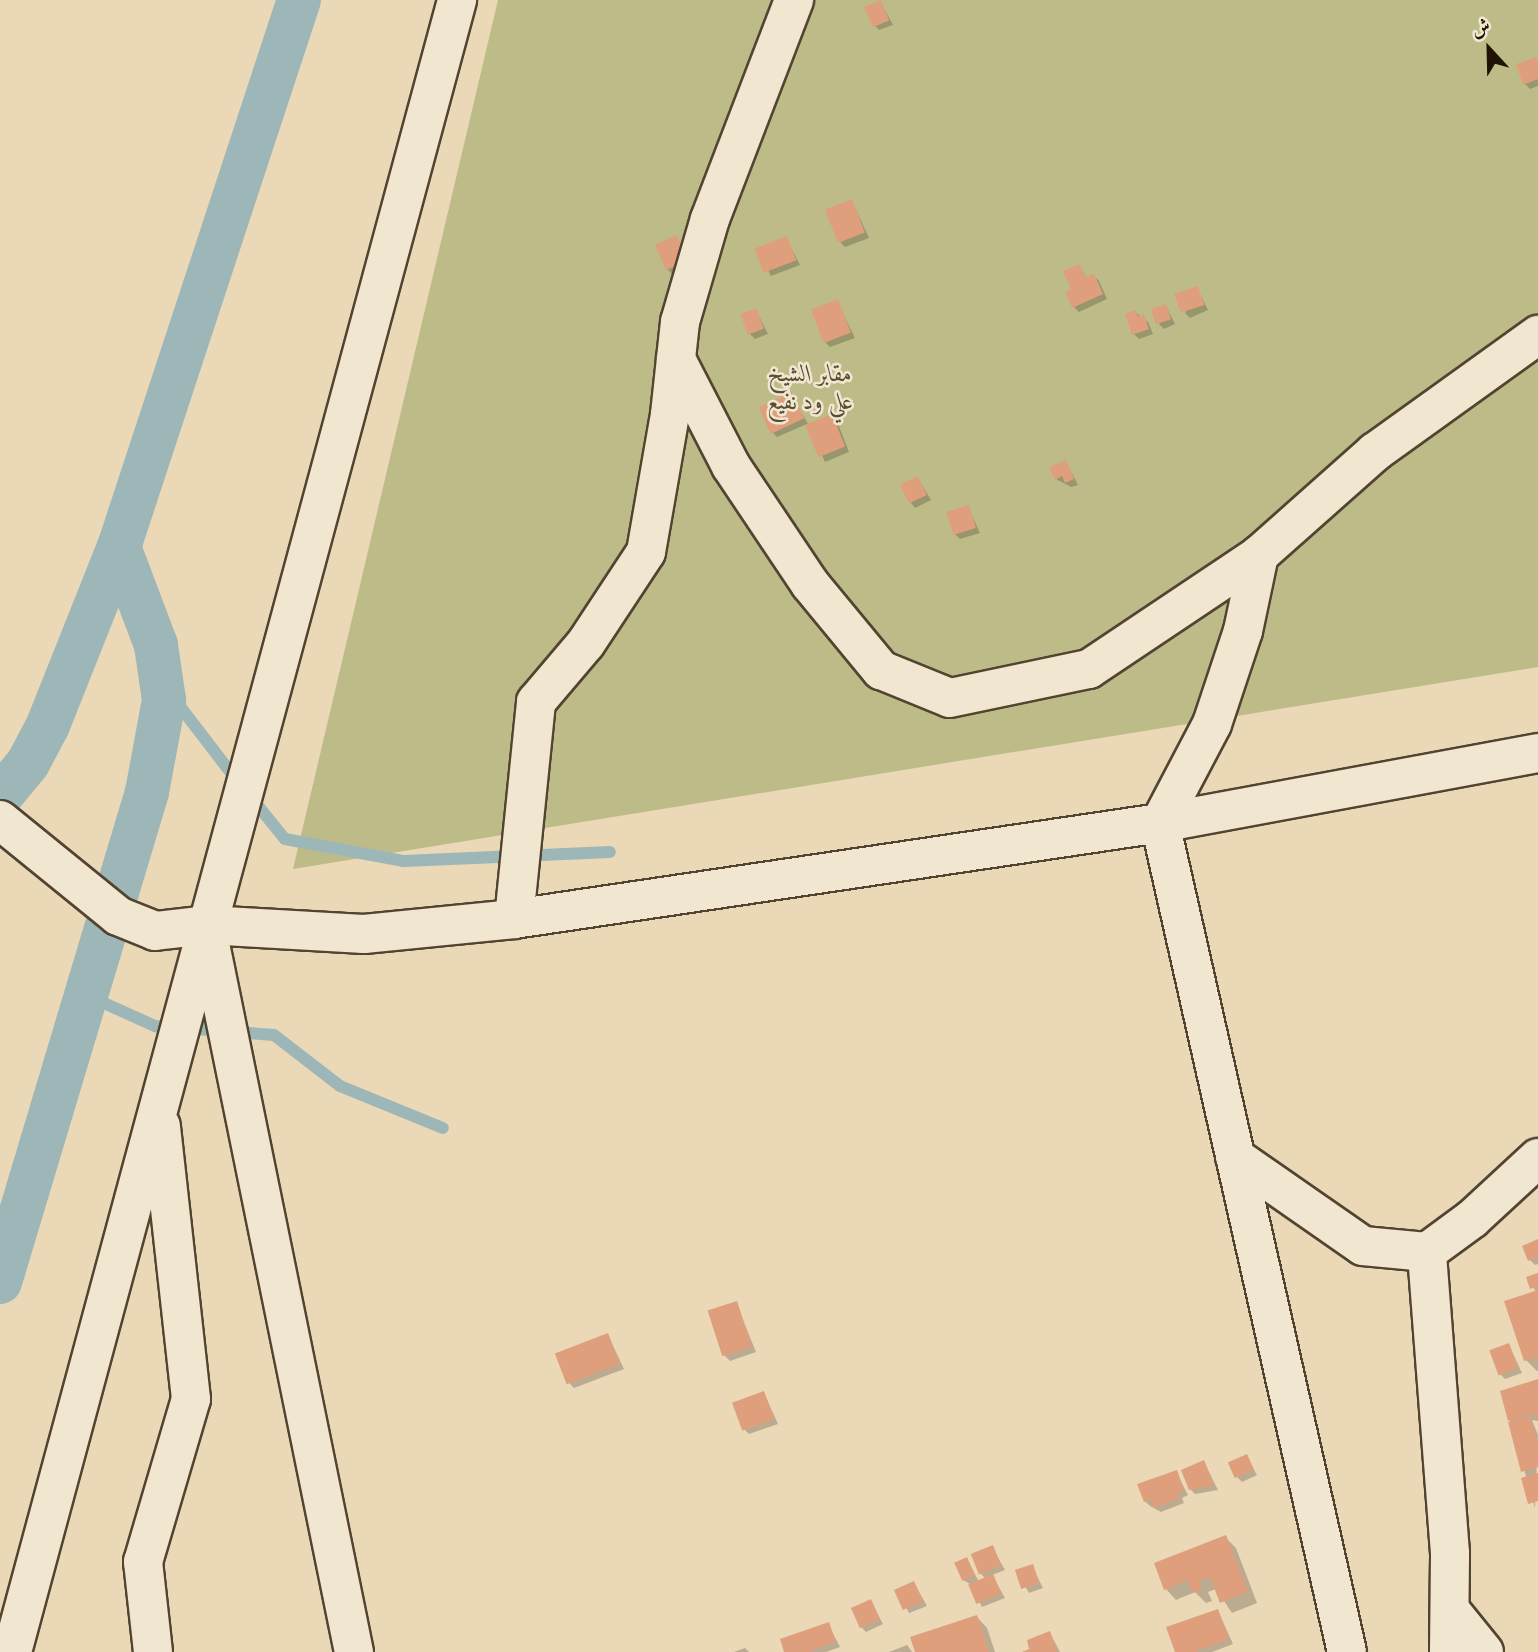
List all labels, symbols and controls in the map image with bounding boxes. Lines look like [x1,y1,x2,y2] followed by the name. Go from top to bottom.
[1467,13,1495,45] text: ش
[1454,14,1524,84] north arrow
[766,362,854,418] park label: مقابر الشيخ علي ود نفيع

